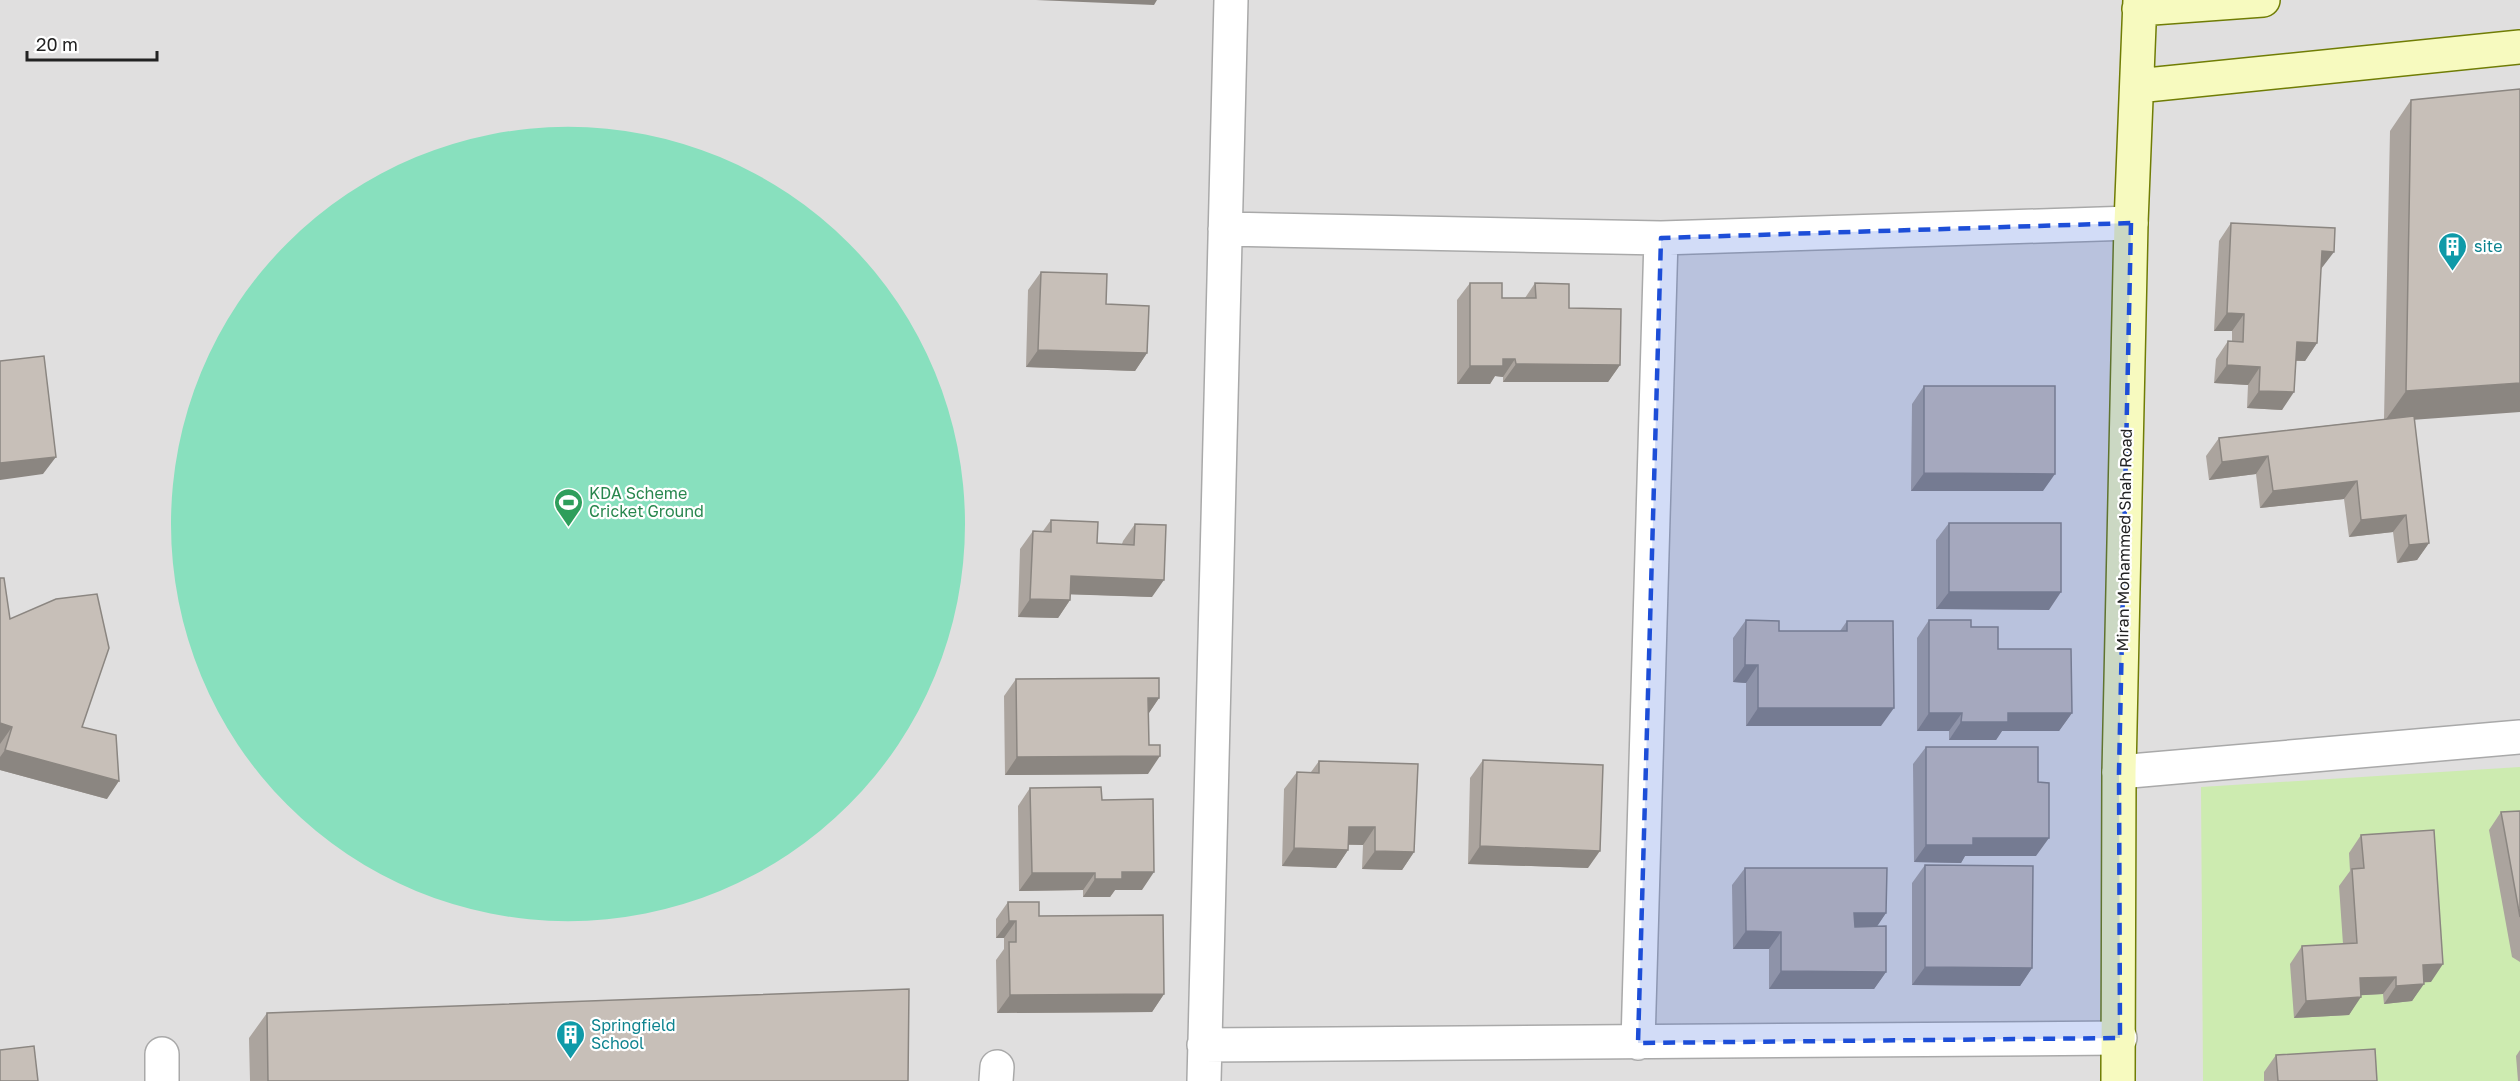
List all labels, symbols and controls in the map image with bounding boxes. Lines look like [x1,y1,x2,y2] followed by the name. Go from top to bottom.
[27,24,158,62] scale bar
[36,33,78,55] text: 20 m
[2437,230,2469,272] building icon: site
[2474,236,2502,256] place label: site
[2112,428,2136,652] street label: Miran Mohammed Shah Road
[589,483,704,521] place label: KDA Scheme Cricket Ground
[552,486,584,528] sports icon: KDA Scheme Cricket Ground
[591,1015,676,1053] place label: Springfield School
[554,1018,586,1060] building icon: Springfield School

